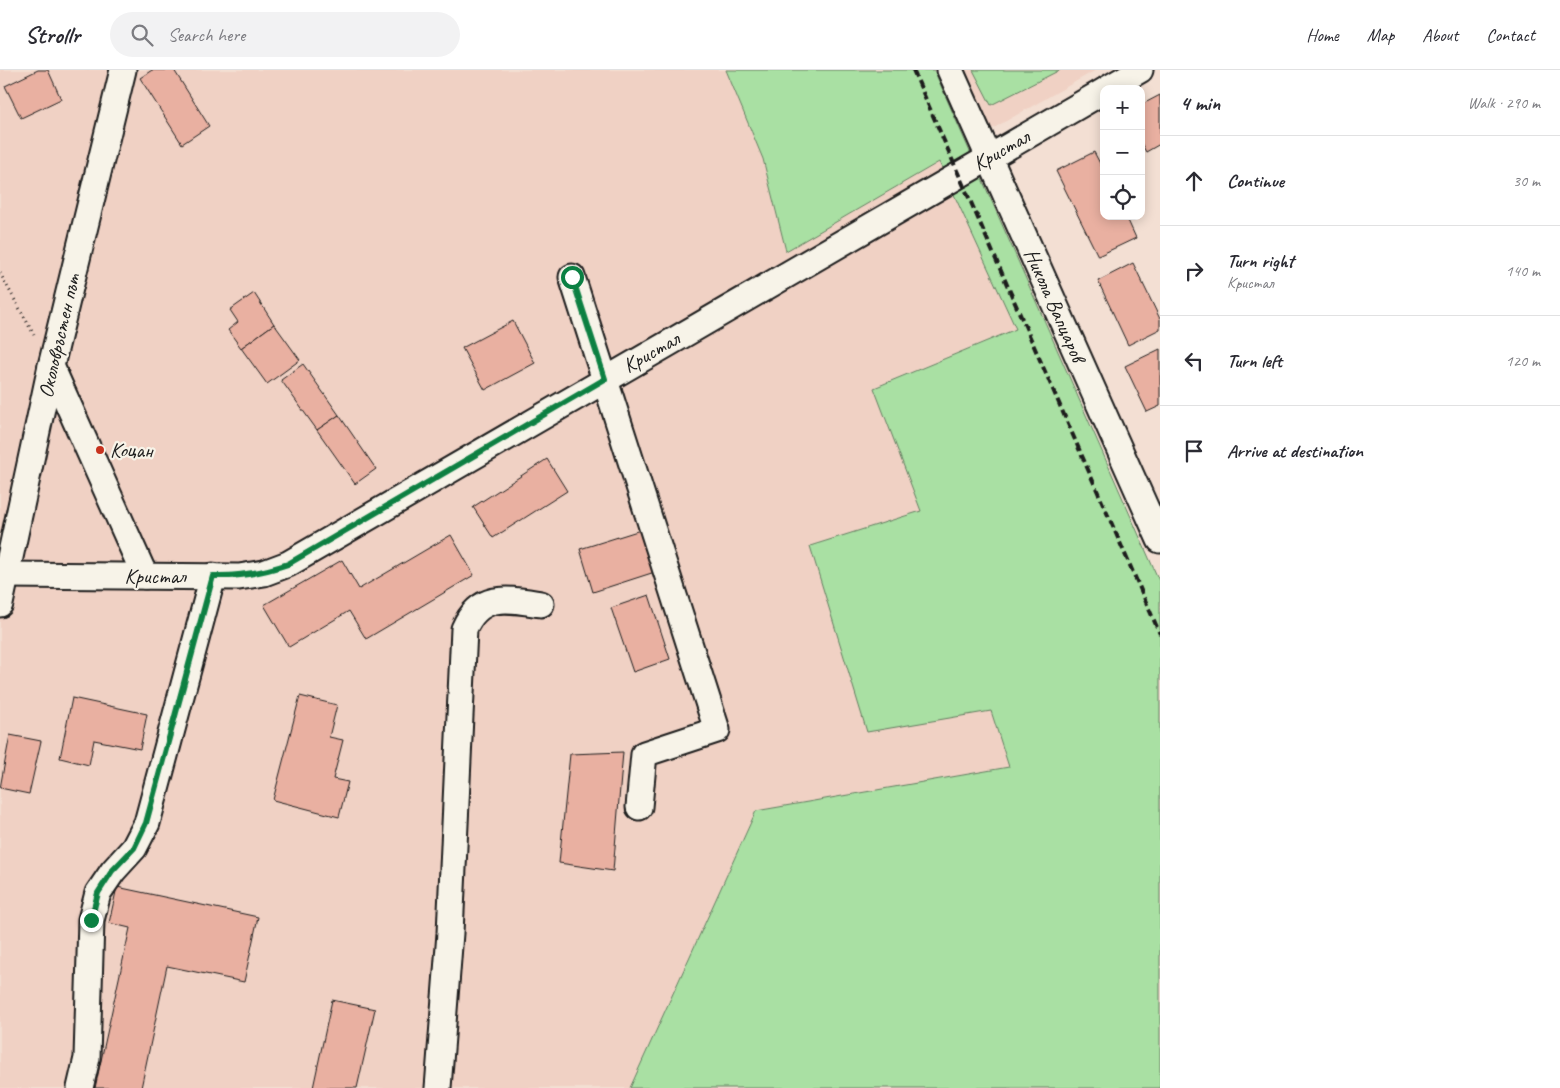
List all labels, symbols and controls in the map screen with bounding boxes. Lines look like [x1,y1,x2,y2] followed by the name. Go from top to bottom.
[110,12,460,57] search box
[25,20,80,50] text: Strollr
[128,21,156,49] icon: search
[168,23,245,47] text: Search here
[1306,24,1339,46] text: Home
[1367,24,1394,46] text: Map
[1422,24,1458,46] text: About
[1486,24,1535,46] text: Contact
[1100,85,1145,220] map controls
[1100,85,1145,130] button: +
[1180,90,1220,116] text: 4 min
[1468,93,1540,113] text: Walk · 290 m
[968,123,1035,177] street label: Кристал
[1100,130,1145,175] button: −
[1180,167,1208,195] icon: ahead
[1227,169,1284,193] text: Continue
[1513,171,1540,191] text: 30 m
[1100,175,1145,220] button: locate
[1019,244,1093,370] street label: Никола Вапцаров
[1227,249,1294,273] text: Turn right
[1180,257,1208,285] icon: right
[1506,261,1540,281] text: 140 m
[561,266,584,289] route start
[32,270,86,400] street label: Околовръстен път
[1227,273,1274,293] text: Кристал
[618,325,685,379] street label: Кристал
[1180,347,1208,375] icon: left
[1227,349,1282,373] text: Turn left
[1506,351,1540,371] text: 120 m
[110,437,154,463] place label: Коцан
[1180,437,1208,465] icon: arrive
[1227,439,1363,463] text: Arrive at destination
[94,444,106,456] marker: Коцан
[124,563,187,589] street label: Кристал
[80,909,103,932] route end

